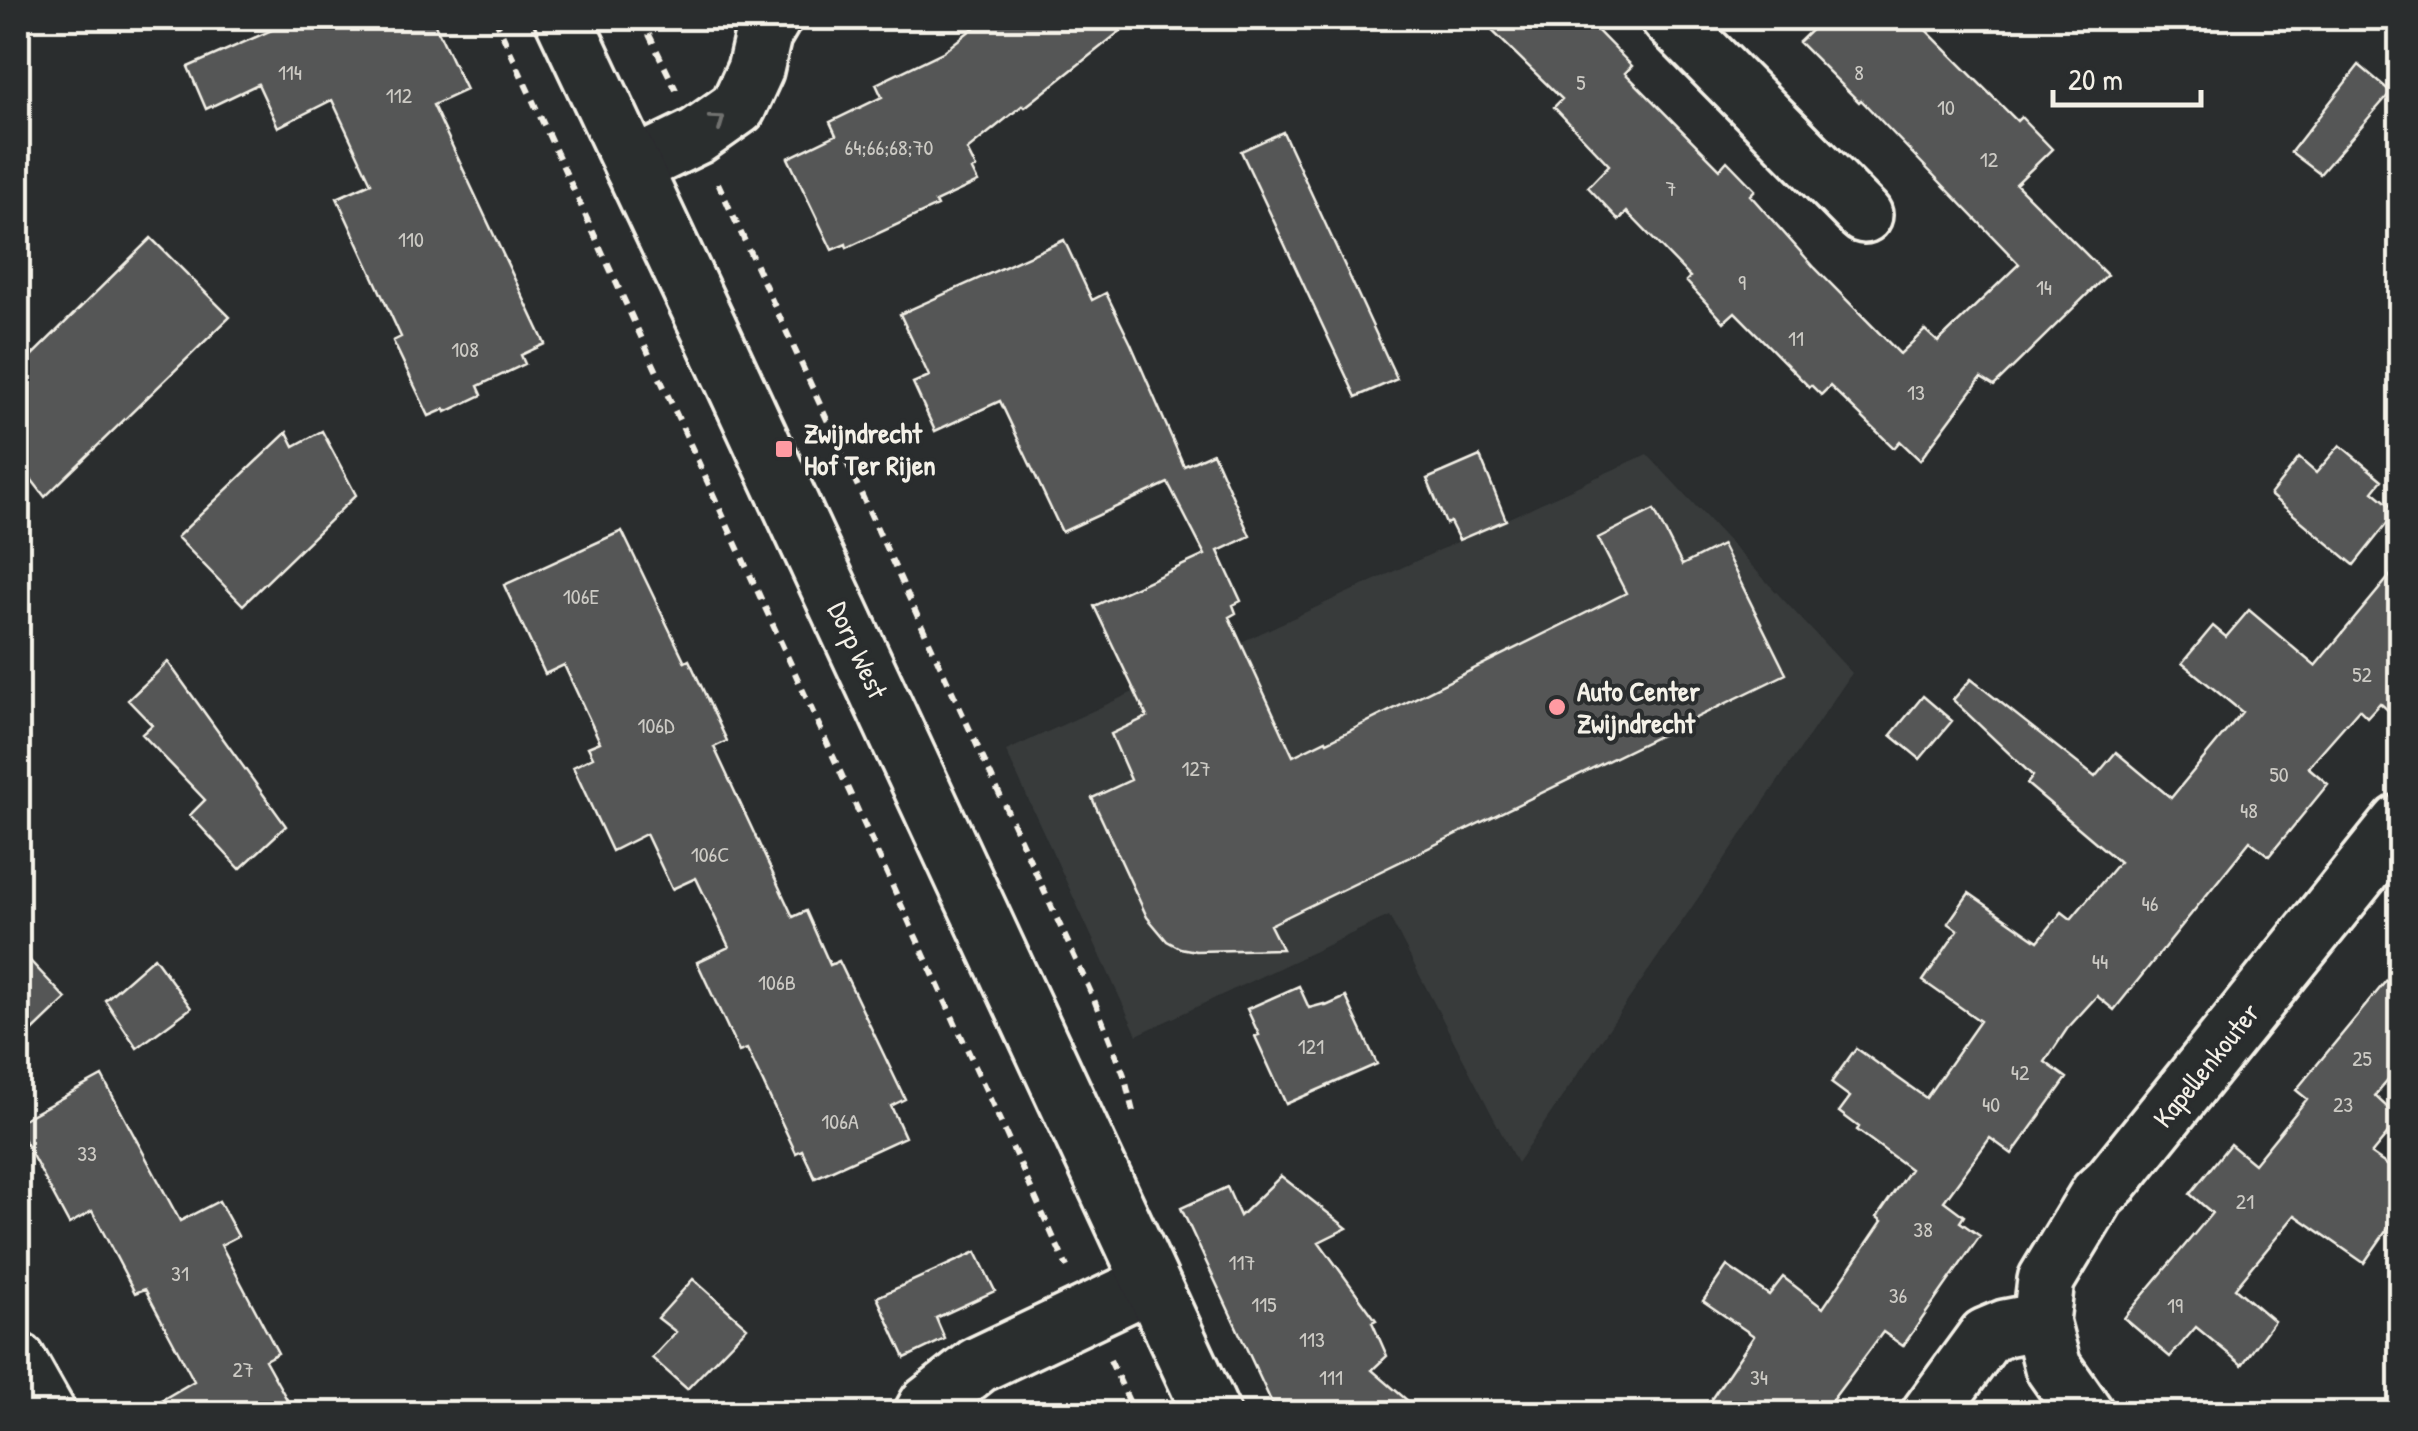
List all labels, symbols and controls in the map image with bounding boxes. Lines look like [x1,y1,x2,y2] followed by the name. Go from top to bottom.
[2053,45,2200,107] scale bar
[278,57,302,87] house number: 114
[1854,57,1864,87] house number: 8
[2068,59,2123,99] text: 20 m
[1576,67,1586,97] house number: 5
[386,80,413,110] house number: 112
[1937,92,1955,122] house number: 10
[707,114,726,133] one-way arrow
[845,132,934,162] house number: 64;66;68;70
[1980,144,1999,174] house number: 12
[1666,173,1676,203] house number: 7
[398,224,424,254] house number: 110
[1738,267,1746,297] house number: 9
[2036,272,2052,302] house number: 14
[1788,323,1804,353] house number: 11
[451,334,479,364] house number: 108
[1907,377,1925,407] house number: 13
[804,414,936,484] place label: Zwijndrecht Hof Ter Rijen
[773,438,795,460] marker: Zwijndrecht Hof Ter Rijen
[563,581,599,611] house number: 106E
[819,595,897,705] street label: Dorp West
[2352,659,2373,689] house number: 52
[1577,672,1700,742] place label: Auto Center Zwijndrecht
[1546,696,1568,718] marker: Auto Center Zwijndrecht
[637,710,675,740] house number: 106D
[1181,753,1211,783] house number: 127
[2269,759,2289,789] house number: 50
[2240,795,2258,825] house number: 48
[691,839,729,869] house number: 106C
[2141,888,2159,918] house number: 46
[2092,946,2108,976] house number: 44
[758,967,796,997] house number: 106B
[2144,994,2268,1135] street label: Kapellenkouter
[1298,1031,1324,1061] house number: 121
[2352,1043,2372,1073] house number: 25
[2011,1057,2030,1087] house number: 42
[1982,1089,2000,1119] house number: 40
[2333,1089,2353,1119] house number: 23
[821,1106,859,1136] house number: 106A
[77,1138,97,1168] house number: 33
[2236,1186,2254,1216] house number: 21
[1913,1214,1933,1244] house number: 38
[1229,1247,1255,1277] house number: 117
[171,1258,189,1288] house number: 31
[1889,1280,1908,1310] house number: 36
[1251,1289,1277,1319] house number: 115
[2167,1290,2183,1320] house number: 19
[1299,1324,1325,1354] house number: 113
[232,1354,254,1384] house number: 27
[1319,1362,1343,1392] house number: 111
[1750,1362,1768,1392] house number: 34

